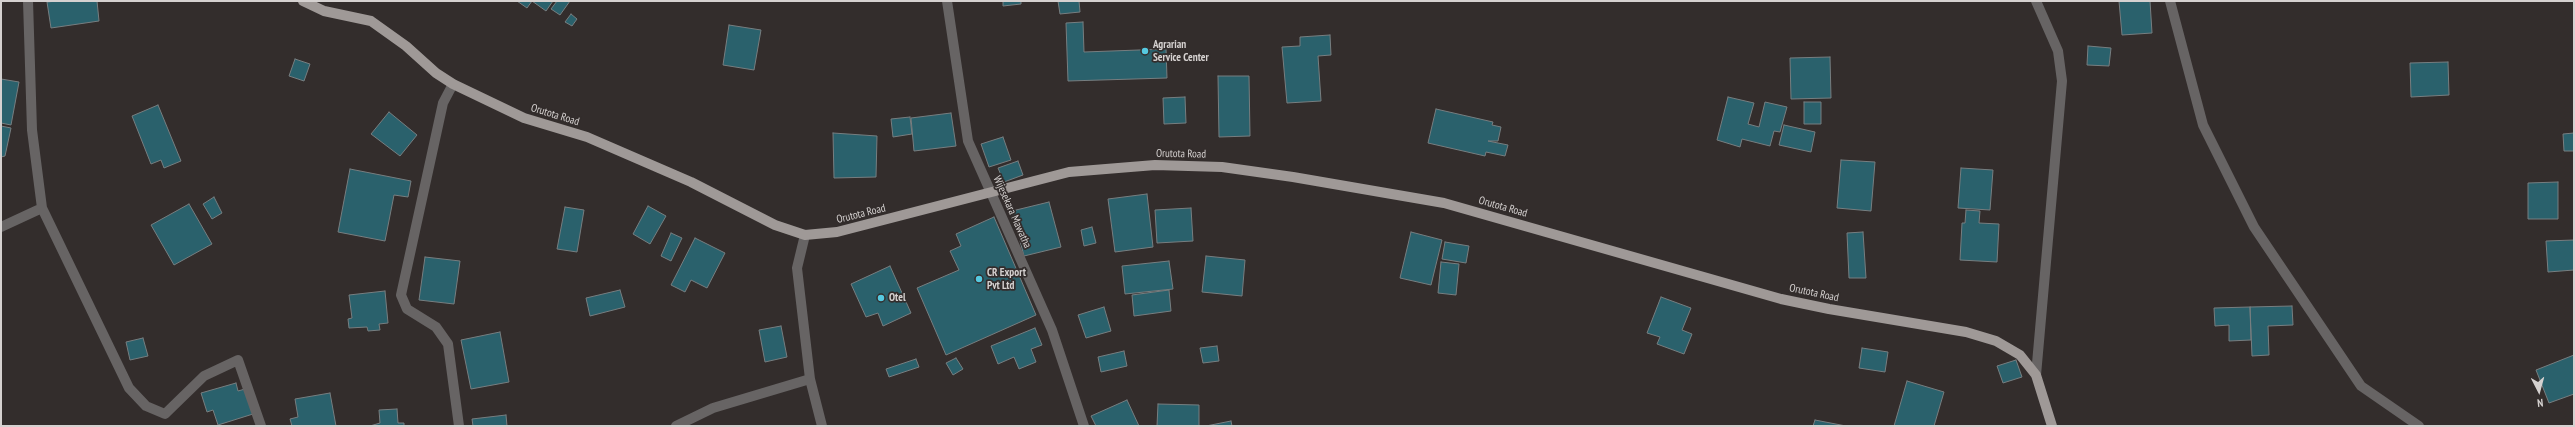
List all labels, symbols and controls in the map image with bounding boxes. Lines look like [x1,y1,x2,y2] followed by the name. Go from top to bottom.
[1153,38,1209,64] place label: Agrarian Service Center
[1140,46,1150,56] marker: Agrarian Service Center
[529,101,581,129] street label: Orutota Road
[1156,147,1206,161] street label: Orutota Road
[990,174,1034,250] street label: Wijesekara Mawatha
[1477,194,1529,220] street label: Orutota Road
[835,202,887,226] street label: Orutota Road
[987,266,1026,292] place label: CR Export Pvt Ltd
[974,274,984,284] marker: CR Export Pvt Ltd
[1788,281,1840,305] street label: Orutota Road
[889,291,906,305] place label: Otel
[876,293,886,303] marker: Otel
[2519,371,2559,411] north arrow
[2537,396,2544,410] text: N

